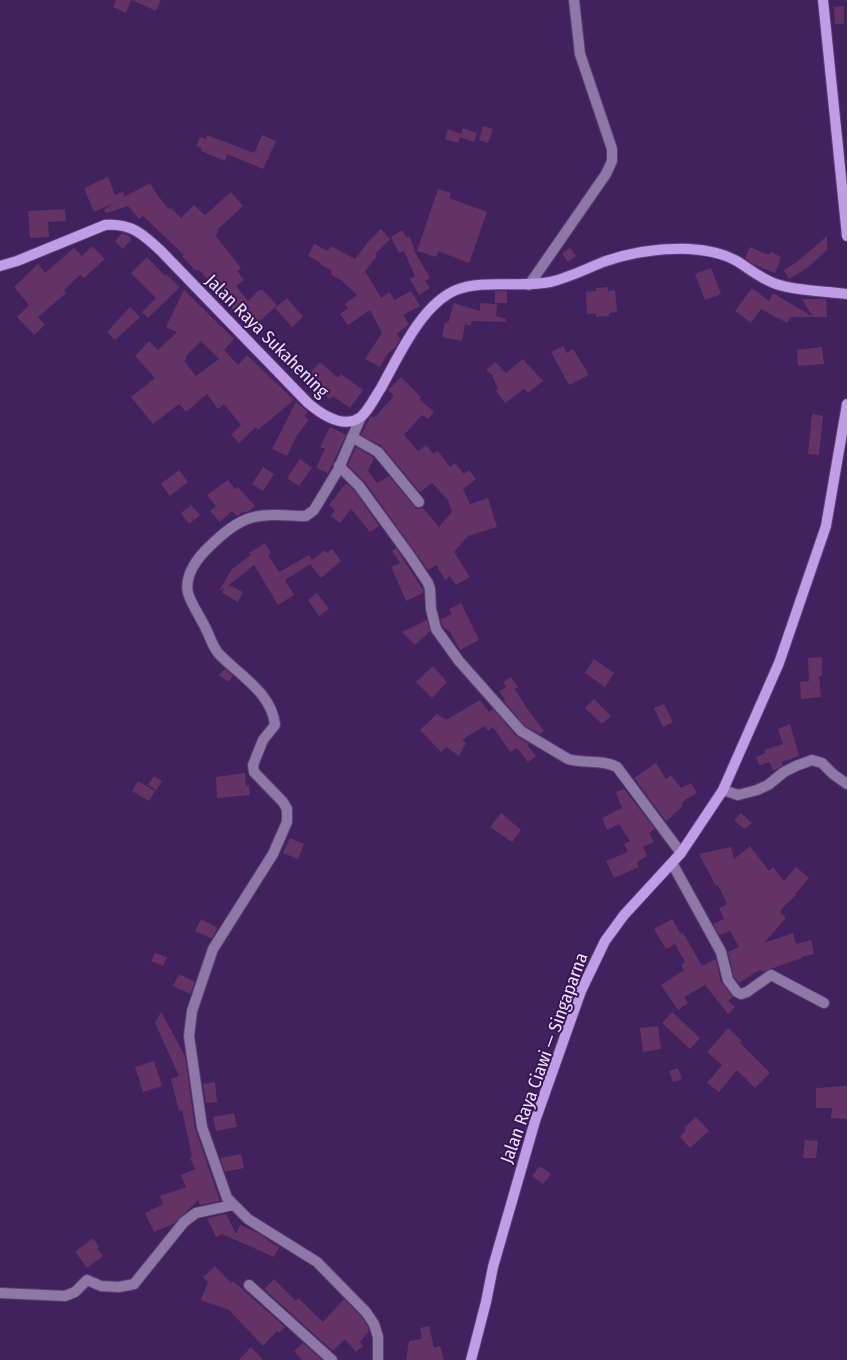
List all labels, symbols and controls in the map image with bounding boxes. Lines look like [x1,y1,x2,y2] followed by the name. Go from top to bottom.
[201,270,334,403] street label: Jalan Raya Sukahening
[496,949,592,1166] street label: Jalan Raya Ciawi — Singaparna

